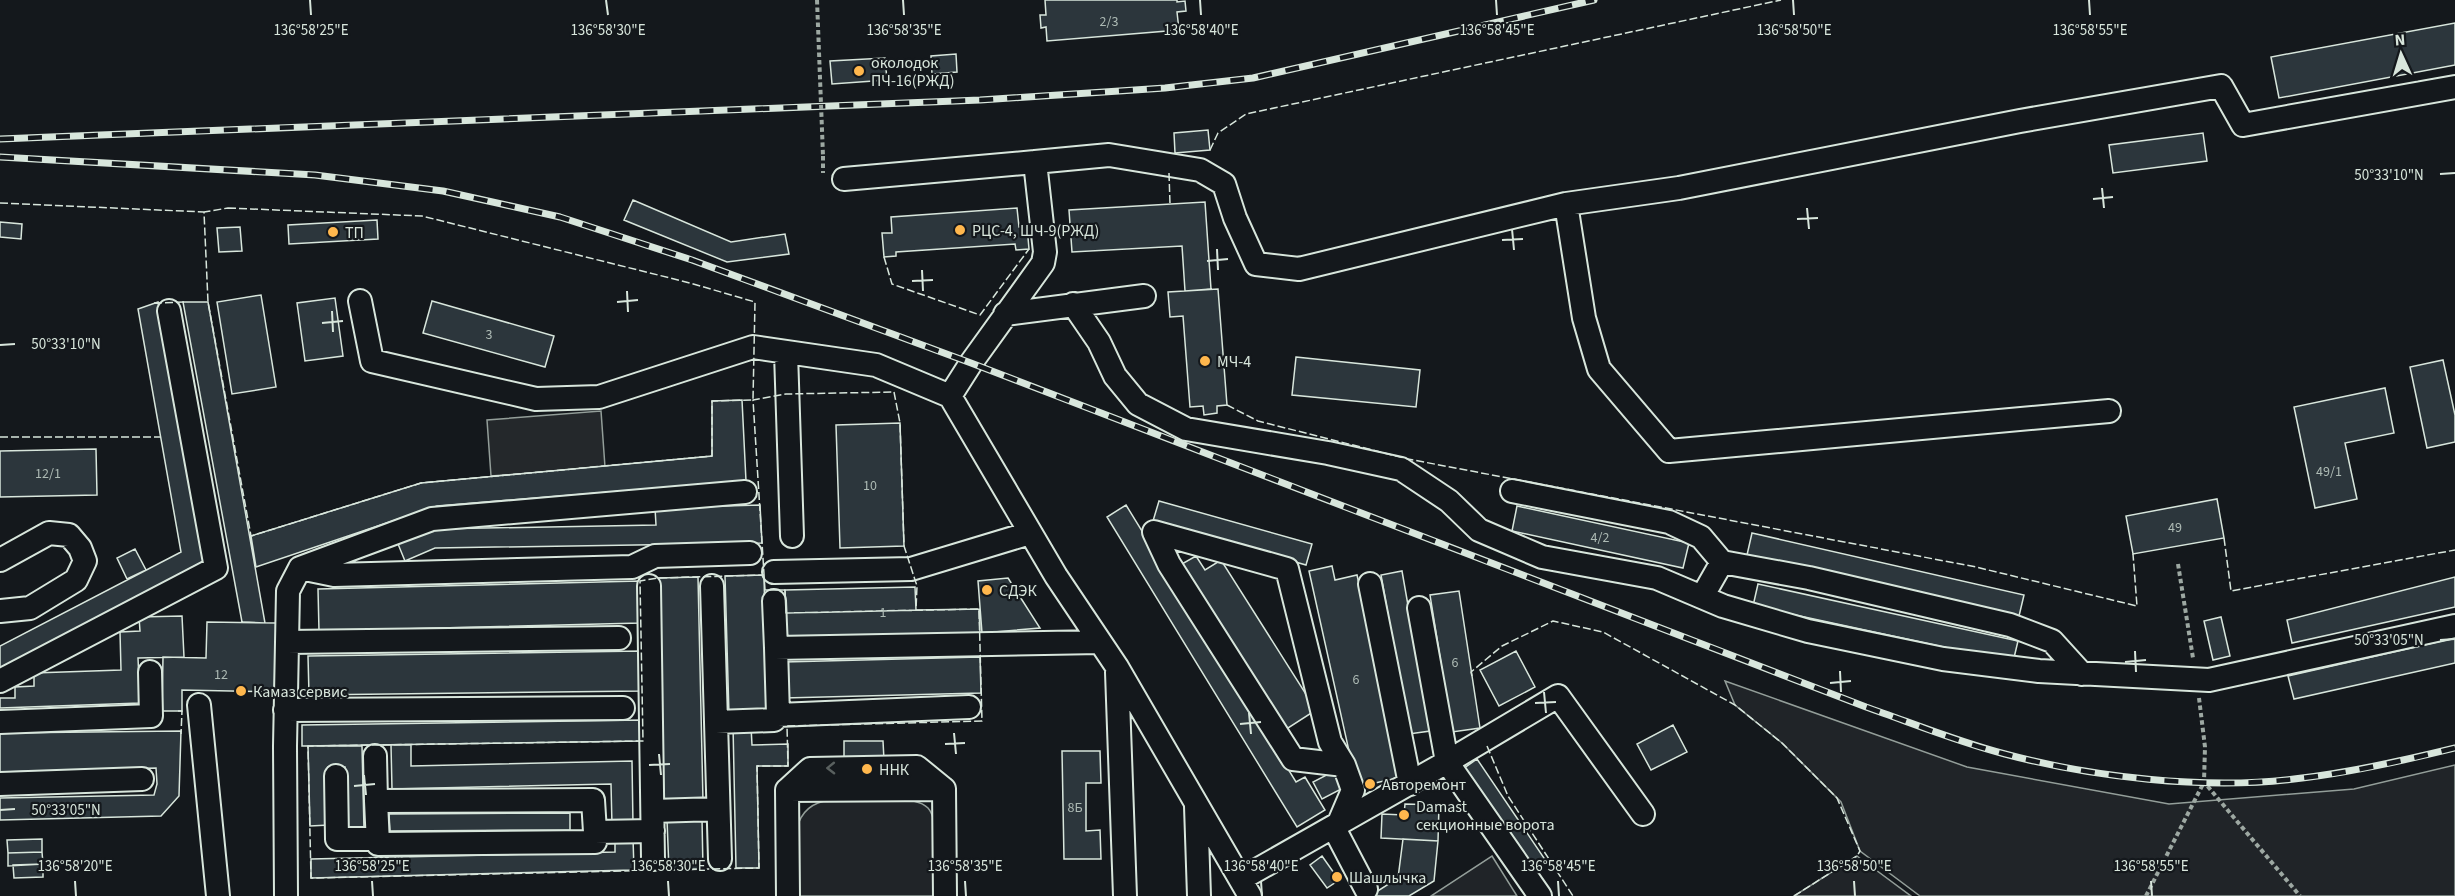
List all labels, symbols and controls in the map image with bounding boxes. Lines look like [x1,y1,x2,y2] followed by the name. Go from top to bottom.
[1100,12,1118,32] house number: 2/3
[273,20,349,41] text: 136°58'25"E
[570,20,646,41] text: 136°58'30"E
[866,20,942,41] text: 136°58'35"E
[1163,20,1239,41] text: 136°58'40"E
[1459,20,1535,41] text: 136°58'45"E
[1756,20,1832,41] text: 136°58'50"E
[2052,20,2128,41] text: 136°58'55"E
[2371,24,2431,84] north arrow
[2394,29,2406,51] text: N
[871,52,955,92] place label: околодок ПЧ-16(РЖД)
[852,64,866,78] marker: околодок ПЧ-16(РЖД)
[2354,165,2424,186] text: 50°33'10"N
[972,220,1099,242] place label: РЦС-4, ШЧ-9(РЖД)
[345,222,364,244] place label: ТП
[953,223,967,237] marker: РЦС-4, ШЧ-9(РЖД)
[326,225,340,239] marker: ТП
[486,325,493,345] house number: 3
[31,334,101,355] text: 50°33'10"N
[1217,351,1251,373] place label: МЧ-4
[1198,354,1212,368] marker: МЧ-4
[2316,462,2342,482] house number: 49/1
[35,464,61,484] house number: 12/1
[863,476,877,496] house number: 10
[2168,518,2182,538] house number: 49
[1591,528,1609,548] house number: 4/2
[999,580,1037,602] place label: СДЭК
[980,583,994,597] marker: СДЭК
[880,603,887,623] house number: 1
[2354,630,2424,651] text: 50°33'05"N
[1452,653,1459,673] house number: 6
[214,665,228,685] house number: 12
[1353,670,1360,690] house number: 6
[253,681,347,703] place label: Камаз сервис
[234,684,248,698] marker: Камаз сервис
[879,759,910,781] place label: ННК
[826,762,835,774] one-way arrow
[860,762,874,776] marker: ННК
[1382,774,1466,796] place label: Авторемонт
[1363,777,1377,791] marker: Авторемонт
[1416,796,1555,836] place label: Damast секционные ворота
[1067,798,1083,818] house number: 8Б
[31,800,101,821] text: 50°33'05"N
[1397,808,1411,822] marker: Damast секционные ворота
[37,856,113,877] text: 136°58'20"E
[334,856,410,877] text: 136°58'25"E
[630,856,706,877] text: 136°58'30"E
[927,856,1003,877] text: 136°58'35"E
[1223,856,1299,877] text: 136°58'40"E
[1520,856,1596,877] text: 136°58'45"E
[1816,856,1892,877] text: 136°58'50"E
[2113,856,2189,877] text: 136°58'55"E
[1349,867,1426,889] place label: Шашлычка
[1330,870,1344,884] marker: Шашлычка

